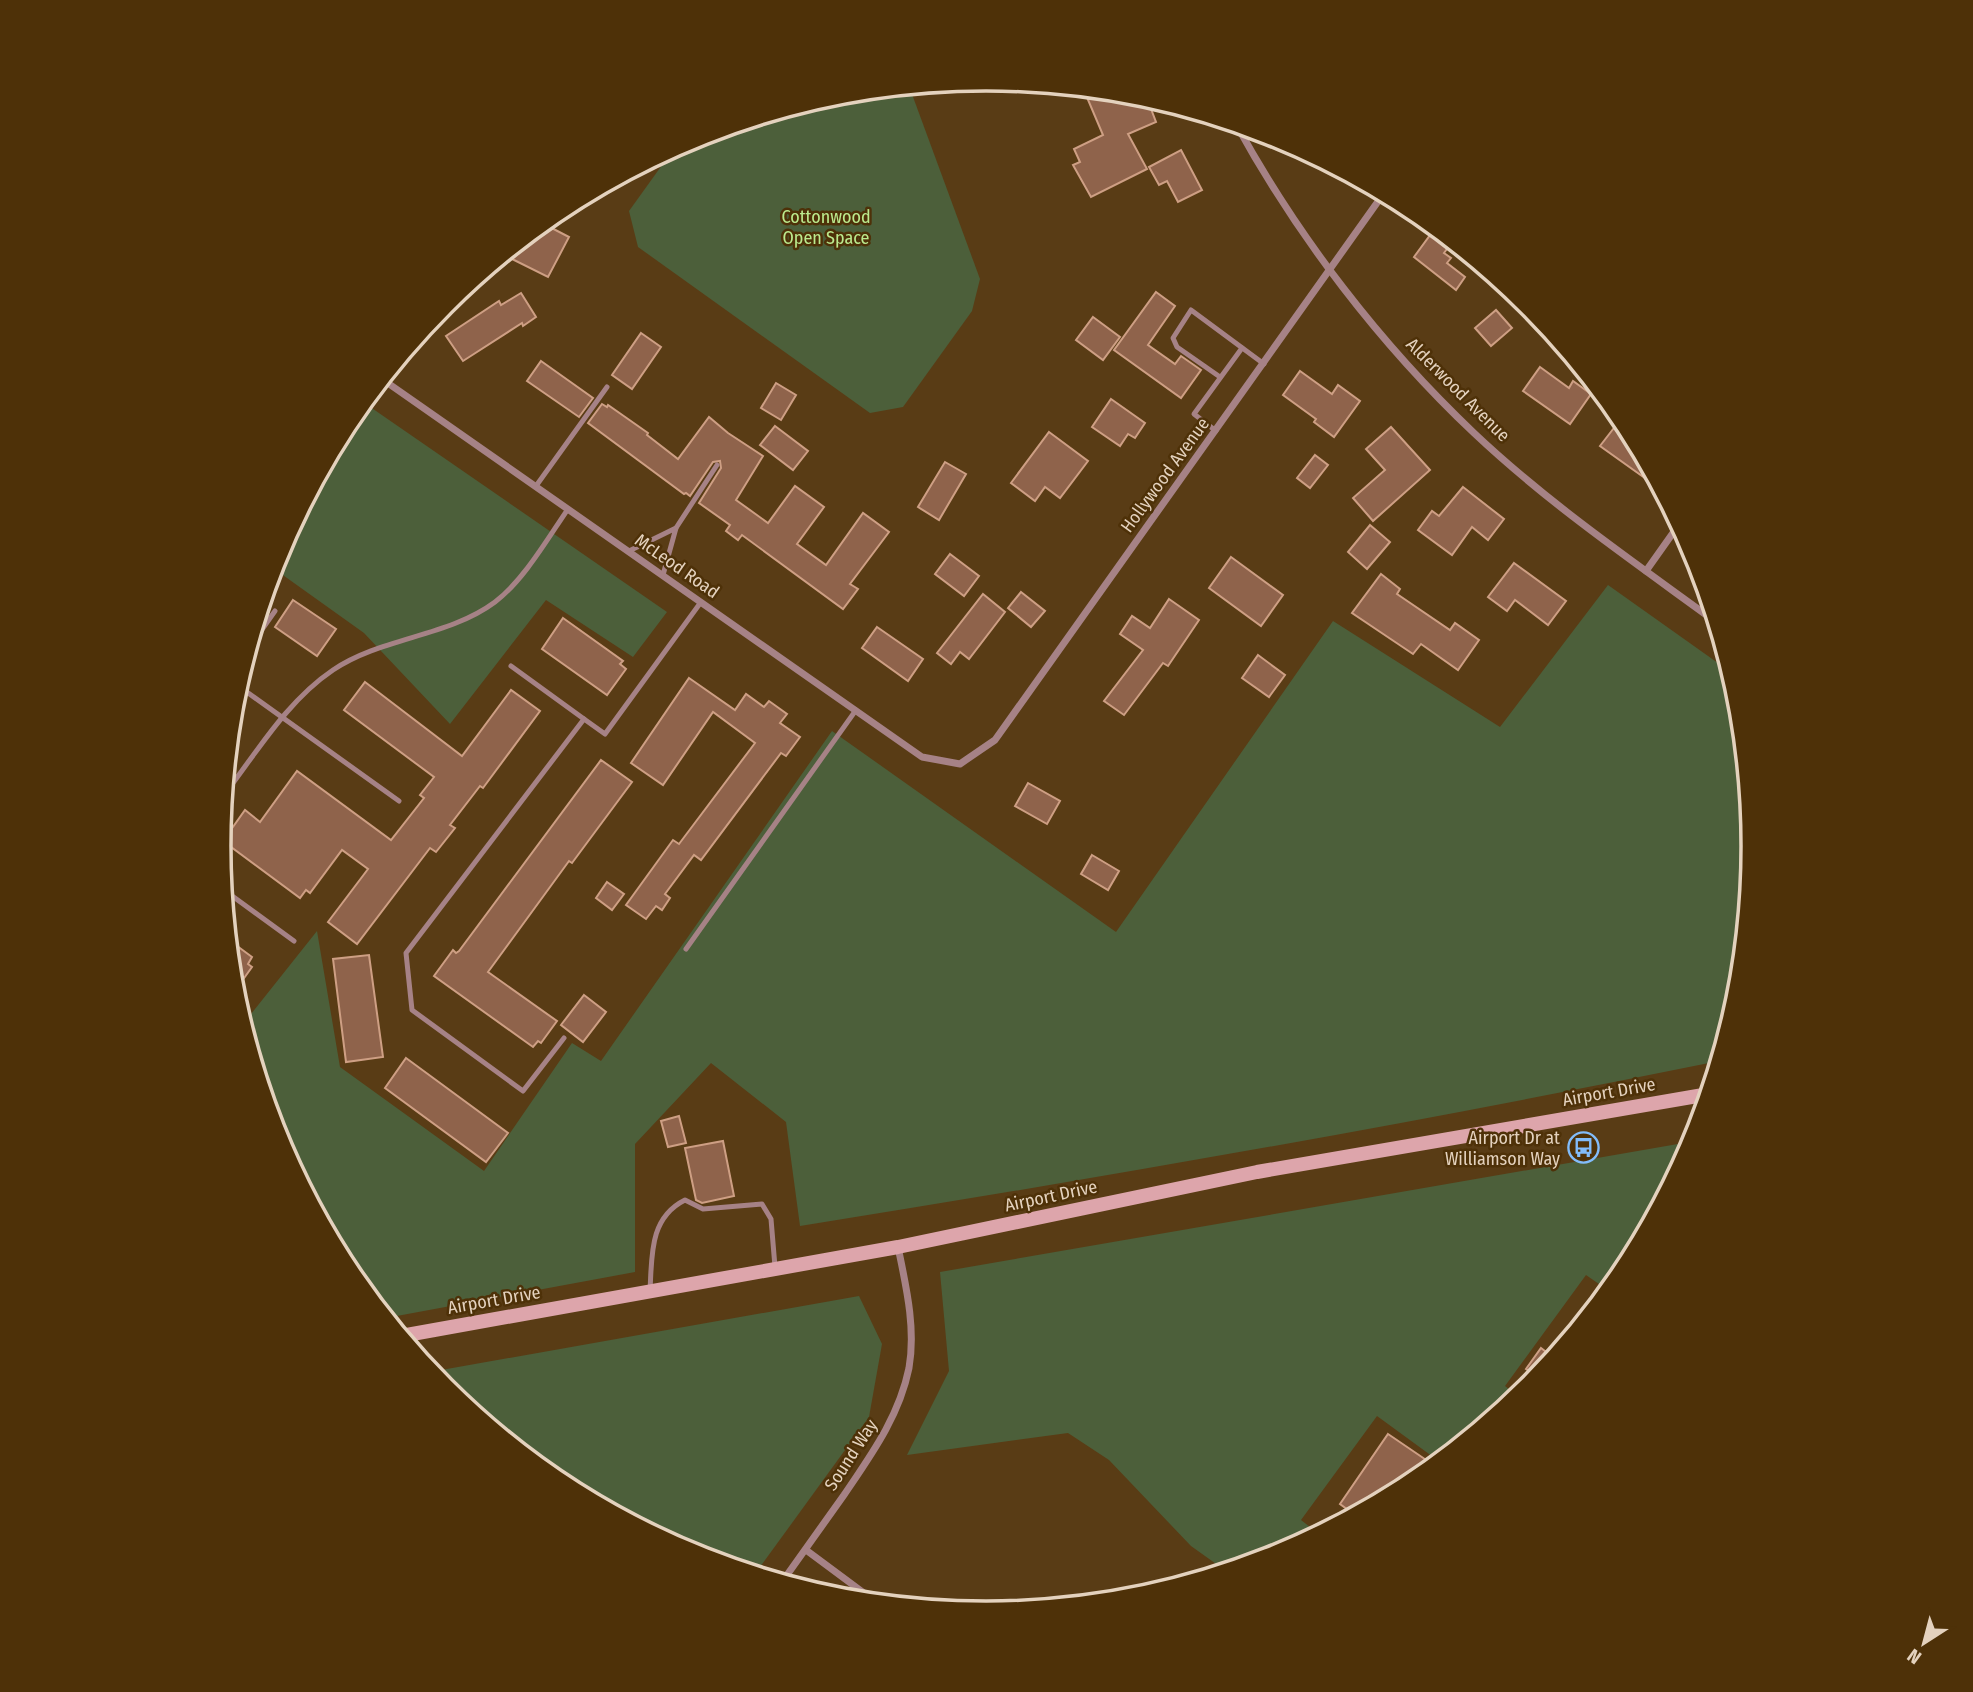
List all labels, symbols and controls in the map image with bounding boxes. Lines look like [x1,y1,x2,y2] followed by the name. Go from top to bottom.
[781,206,871,249] park label: Cottonwood Open Space
[1402,334,1515,447] street label: Alderwood Avenue
[1116,413,1214,537] street label: Hollywood Avenue
[631,529,723,603] street label: McLeod Road
[1561,1073,1657,1111] street label: Airport Drive
[1445,1127,1560,1170] place label: Airport Dr at Williamson Way
[1566,1131,1600,1165] bus stop icon: Airport Dr at Williamson Way
[1003,1175,1099,1217] street label: Airport Drive
[446,1281,542,1319] street label: Airport Drive
[820,1415,882,1495] street label: Sound Way
[1889,1608,1959,1678] north arrow
[1903,1644,1926,1669] text: N

